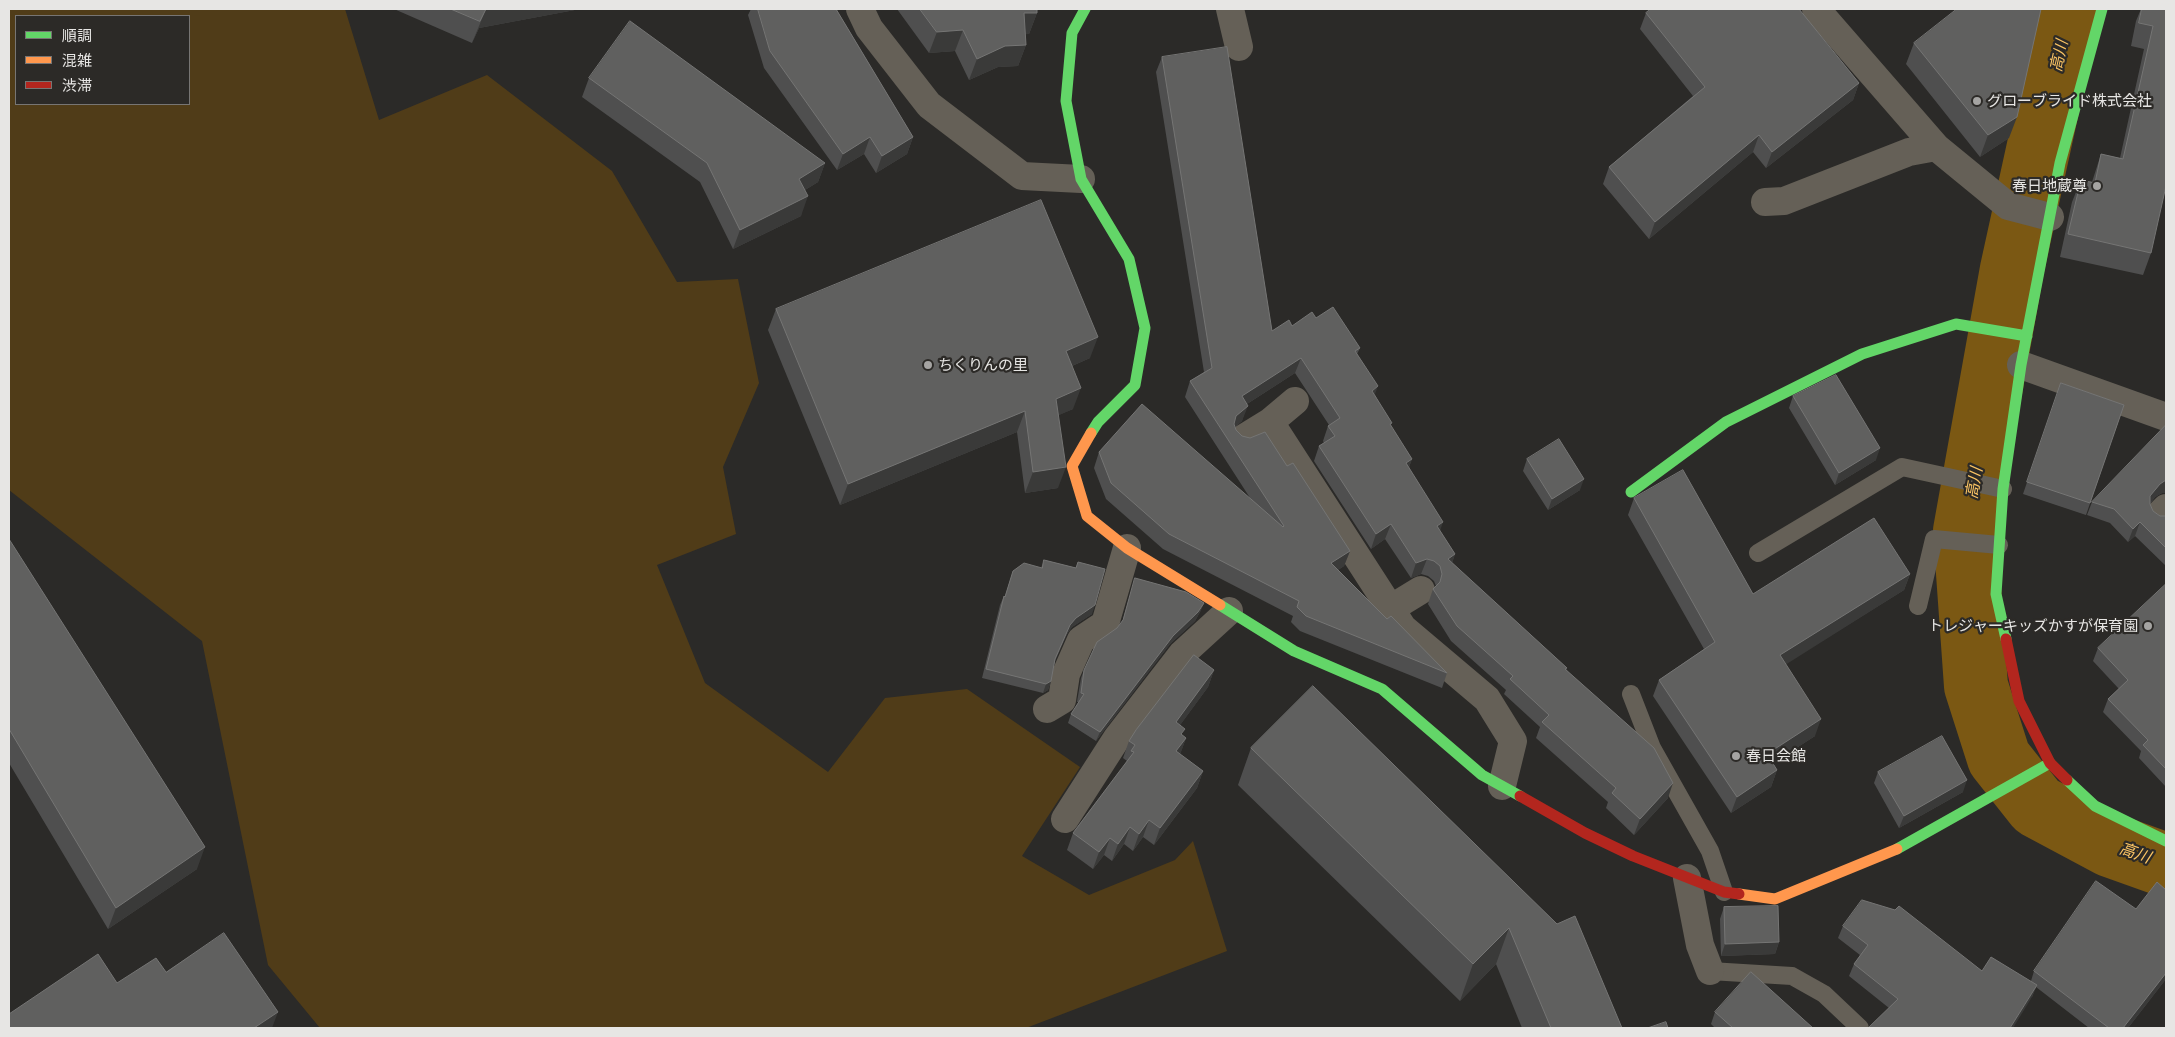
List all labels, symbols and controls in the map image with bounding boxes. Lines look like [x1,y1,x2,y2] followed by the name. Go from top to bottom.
[15,15,190,105] legend
[62,26,92,44] text: 順調
[2046,38,2072,74] water label: 高川
[62,51,92,69] text: 混雑
[62,76,92,94] text: 渋滞
[1987,92,2152,110] place label: グローブライド株式会社
[1971,95,1983,107] marker: グローブライド株式会社
[2012,177,2087,195] place label: 春日地蔵尊
[2091,180,2103,192] marker: 春日地蔵尊
[938,356,1028,374] place label: ちくりんの里
[922,359,934,371] marker: ちくりんの里
[1962,466,1986,500] water label: 高川
[1928,617,2138,635] place label: トレジャーキッズかすが保育園
[2142,620,2154,632] marker: トレジャーキッズかすが保育園
[1746,747,1806,765] place label: 春日会館
[1730,750,1742,762] marker: 春日会館
[2117,839,2153,867] water label: 高川

